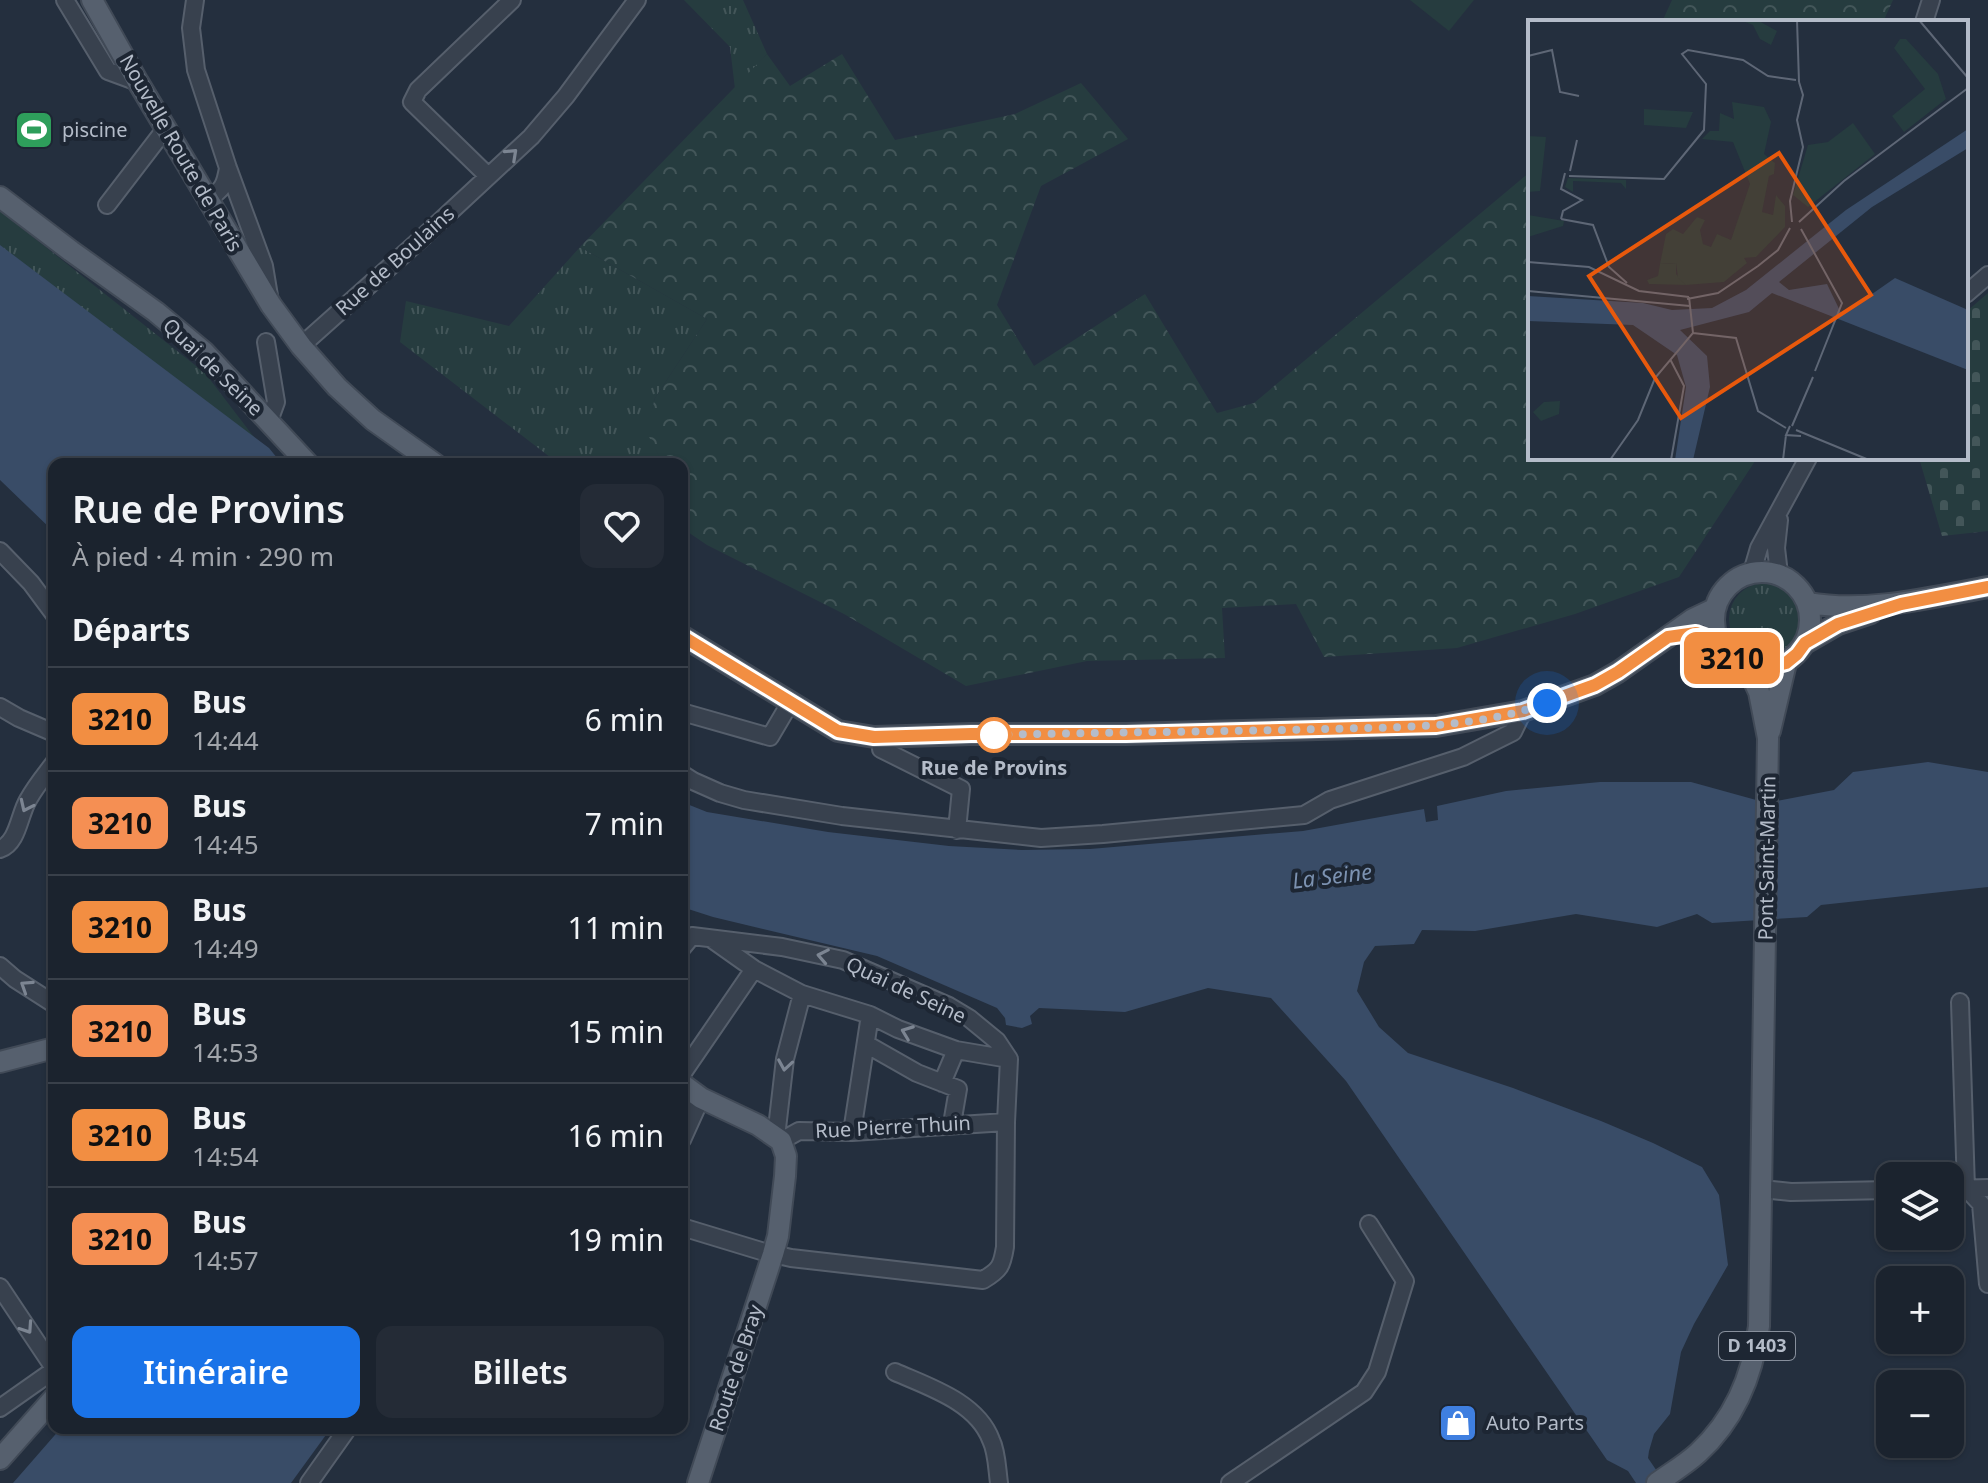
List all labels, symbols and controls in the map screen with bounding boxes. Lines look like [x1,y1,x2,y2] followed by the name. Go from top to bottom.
[1528,20,1968,460] inset map
[114,49,249,256] street label: Nouvelle Route de Paris
[13,109,55,151] sports icon: piscine
[62,116,127,143] place label: piscine
[502,150,517,164] one-way arrow
[330,200,460,321] street label: Rue de Boulains
[157,312,269,421] street label: Quai de Seine
[72,482,345,534] text: Rue de Provins
[580,484,664,568] button: heart
[72,538,334,574] text: À pied · 4 min · 290 m
[72,609,190,650] text: Départs
[1676,632,1788,684] line badge: 3210
[1700,639,1764,677] text: 3210
[192,681,247,722] text: Bus
[1527,683,1567,723] your location
[585,699,664,740] text: 6 min
[88,700,152,738] text: 3210
[977,718,1011,752] marker: Rue de Provins
[192,722,259,758] text: 14:44
[921,754,1067,781] place label: Rue de Provins
[1752,775,1781,941] street label: Pont Saint-Martin
[192,785,247,826] text: Bus
[20,798,36,813] one-way arrow
[585,803,664,844] text: 7 min
[88,804,152,842] text: 3210
[192,826,259,862] text: 14:45
[1290,855,1374,895] water label: La Seine
[192,889,247,930] text: Bus
[568,907,664,948] text: 11 min
[88,908,152,946] text: 3210
[192,930,259,966] text: 14:49
[816,948,830,965] one-way arrow
[842,950,971,1029] street label: Quai de Seine
[20,981,35,996] one-way arrow
[192,993,247,1034] text: Bus
[568,1011,664,1052] text: 15 min
[88,1012,152,1050] text: 3210
[901,1025,915,1042] one-way arrow
[192,1034,259,1070] text: 14:53
[777,1058,794,1071] one-way arrow
[192,1097,247,1138] text: Bus
[814,1109,971,1144] street label: Rue Pierre Thuin
[568,1115,664,1156] text: 16 min
[88,1116,152,1154] text: 3210
[192,1138,259,1174] text: 14:54
[1876,1162,1964,1458] map controls
[1876,1162,1964,1250] button: layers
[192,1201,247,1242] text: Bus
[568,1219,664,1260] text: 19 min
[88,1220,152,1258] text: 3210
[192,1242,259,1278] text: 14:57
[1876,1266,1964,1354] button: +
[702,1300,769,1435] street label: Route de Bray
[17,1319,32,1333] one-way arrow
[72,1326,360,1418] button: Itinéraire
[376,1326,664,1418] button: Billets
[1719,1332,1795,1360] road number: D 1403
[1876,1370,1964,1458] button: −
[1437,1402,1479,1444] shop icon: Auto Parts
[1486,1409,1584,1436] place label: Auto Parts

